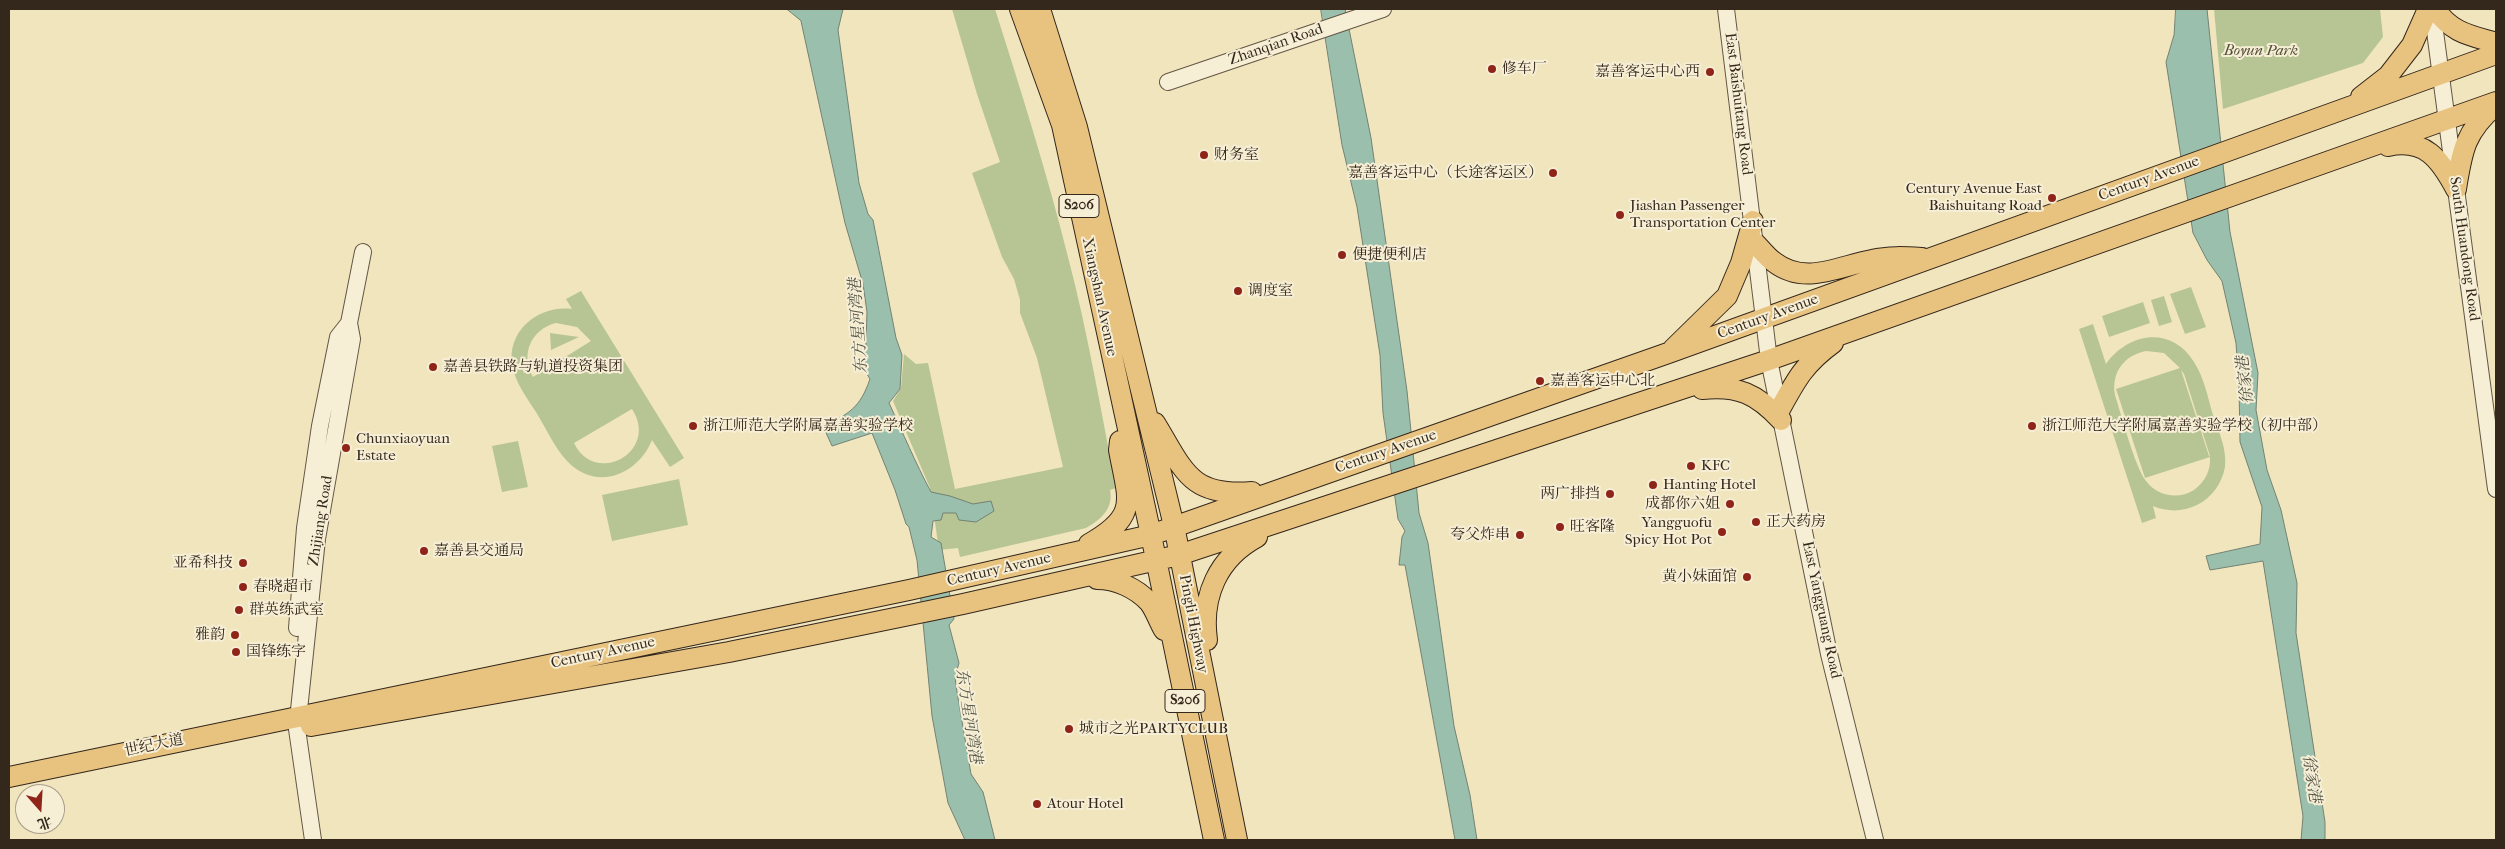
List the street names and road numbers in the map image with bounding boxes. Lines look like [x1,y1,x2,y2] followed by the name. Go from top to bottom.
[1226,20,1326,70] street label: Zhanqian Road
[1720,32,1756,176] street label: East Baishuitang Road
[2096,152,2202,206] street label: Century Avenue
[2445,176,2483,322] street label: South Huandong Road
[1059,195,1099,218] road number: S206
[1078,236,1120,358] street label: Xiangshan Avenue
[1715,290,1821,344] street label: Century Avenue
[1333,426,1439,478] street label: Century Avenue
[305,474,337,568] street label: Zhijiang Road
[1798,540,1844,680] street label: East Yangguang Road
[945,549,1053,591] street label: Century Avenue
[1175,573,1211,675] street label: Pingli Highway
[549,633,657,673] street label: Century Avenue
[1165,689,1205,712] road number: S206
[123,731,185,761] street label: 世纪大道

